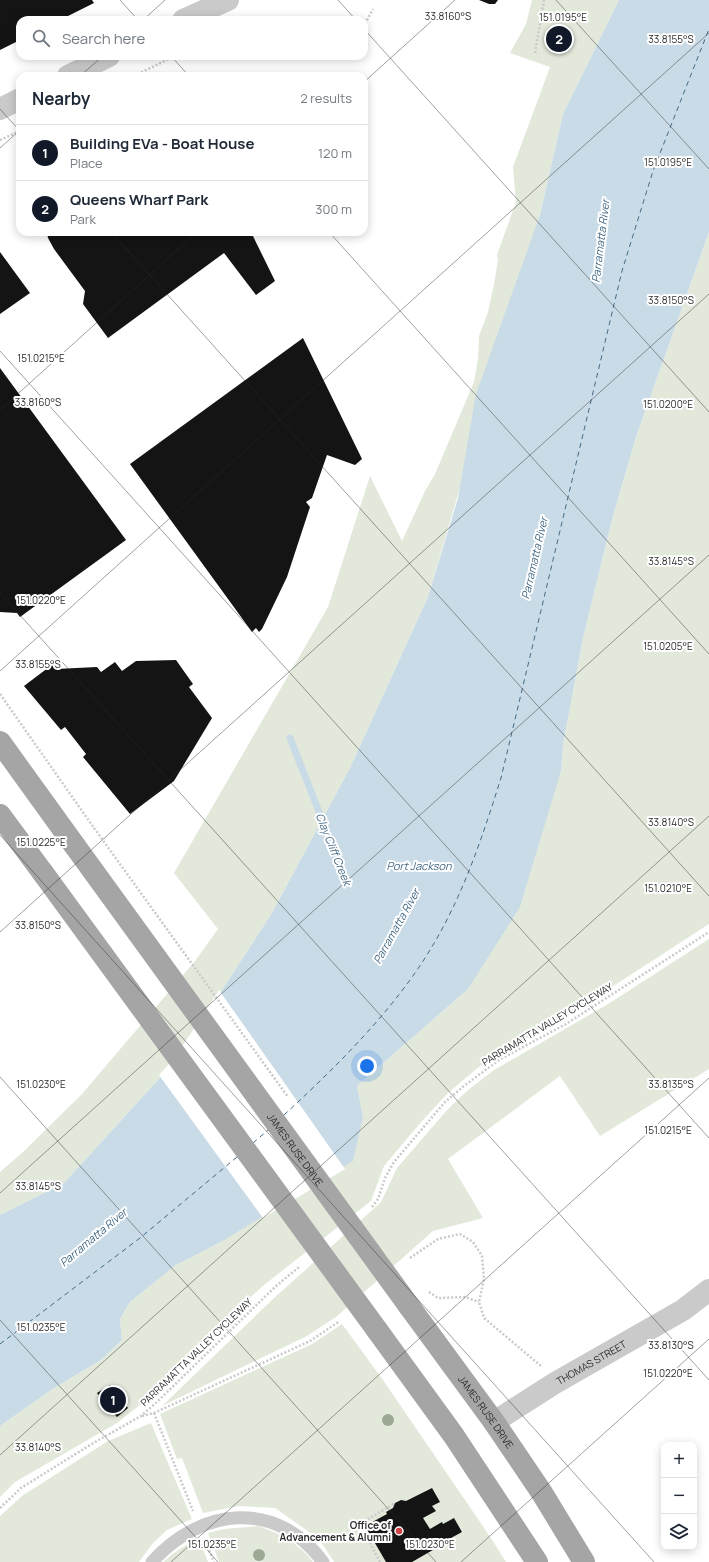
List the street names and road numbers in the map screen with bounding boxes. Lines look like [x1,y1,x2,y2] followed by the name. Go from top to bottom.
[479,979,615,1069] street label: PARRAMATTA VALLEY CYCLEWAY
[264,1110,327,1189] street label: JAMES RUSE DRIVE
[137,1294,255,1409] street label: PARRAMATTA VALLEY CYCLEWAY
[554,1337,629,1388] street label: THOMAS STREET
[455,1372,517,1452] street label: JAMES RUSE DRIVE

